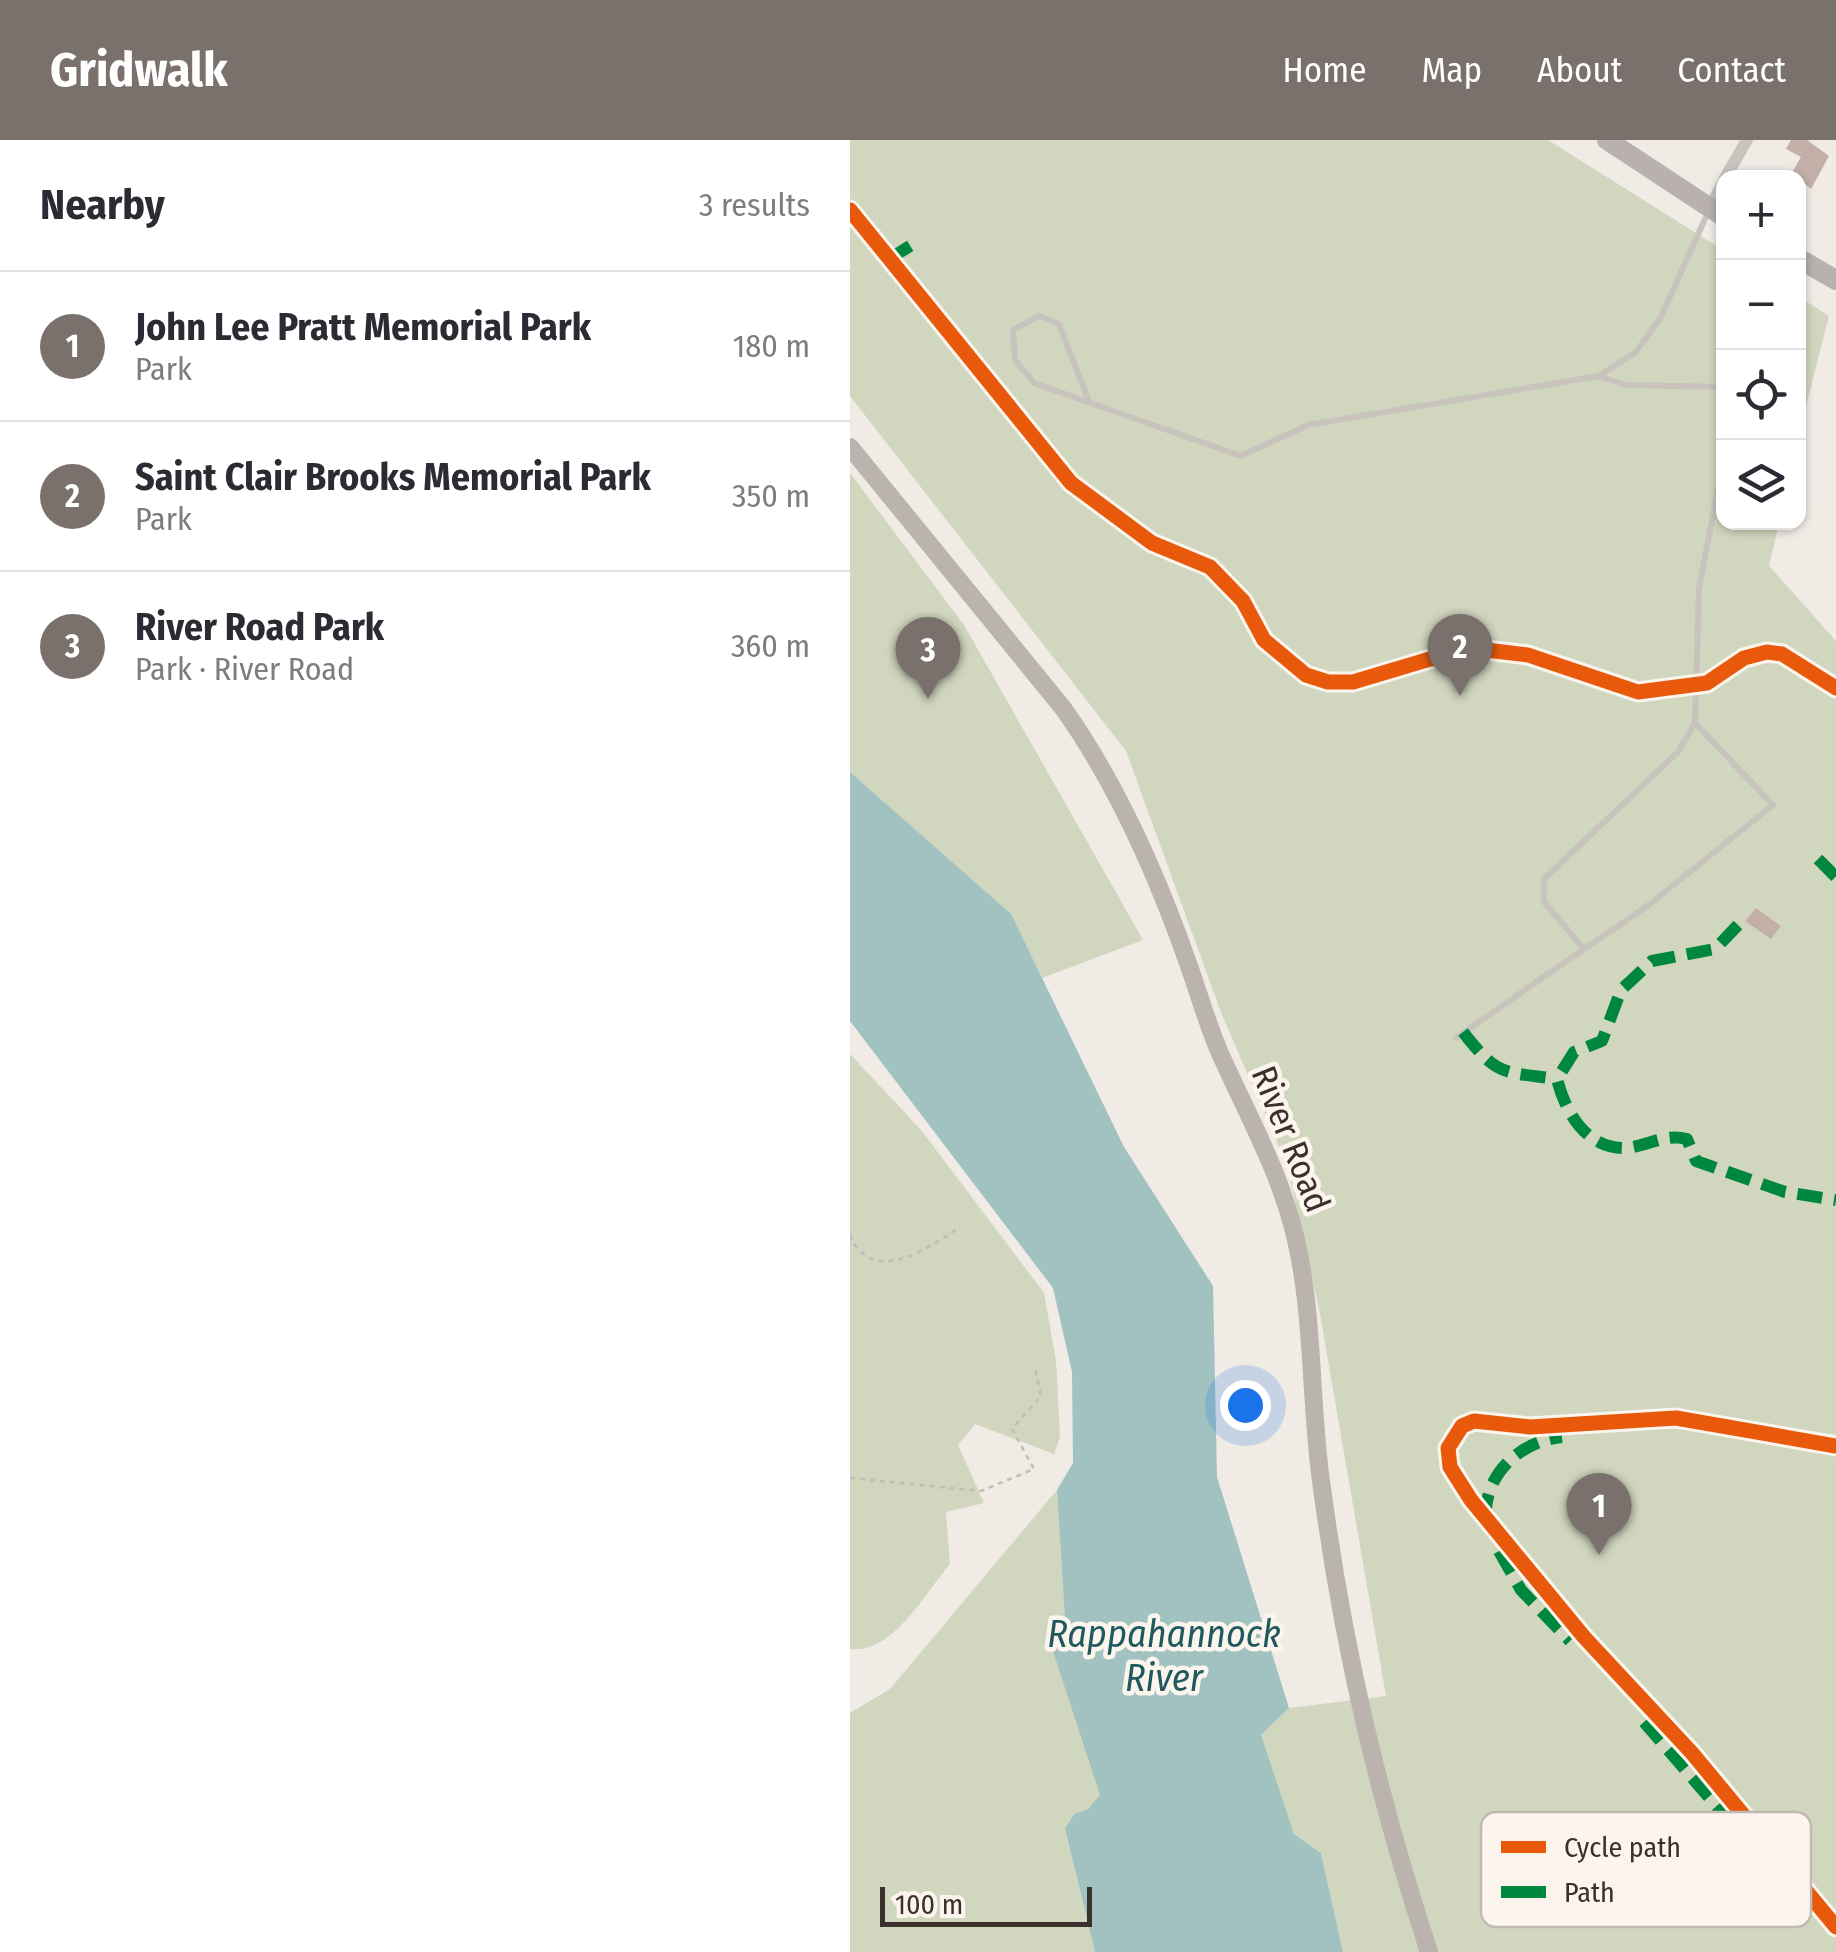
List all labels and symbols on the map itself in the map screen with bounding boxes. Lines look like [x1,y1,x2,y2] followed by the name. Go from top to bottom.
[1428,614,1492,696] pin: 2
[896,616,960,699] pin: 3
[1243,1060,1339,1218] street label: River Road
[1220,1380,1271,1431] your location
[1566,1472,1632,1555] pin: 1
[1047,1611,1281,1701] water label: Rappahannock River
[1481,1812,1811,1927] legend
[1564,1831,1681,1864] text: Cycle path
[1564,1876,1615,1909] text: Path
[880,1882,1092,1926] scale bar

